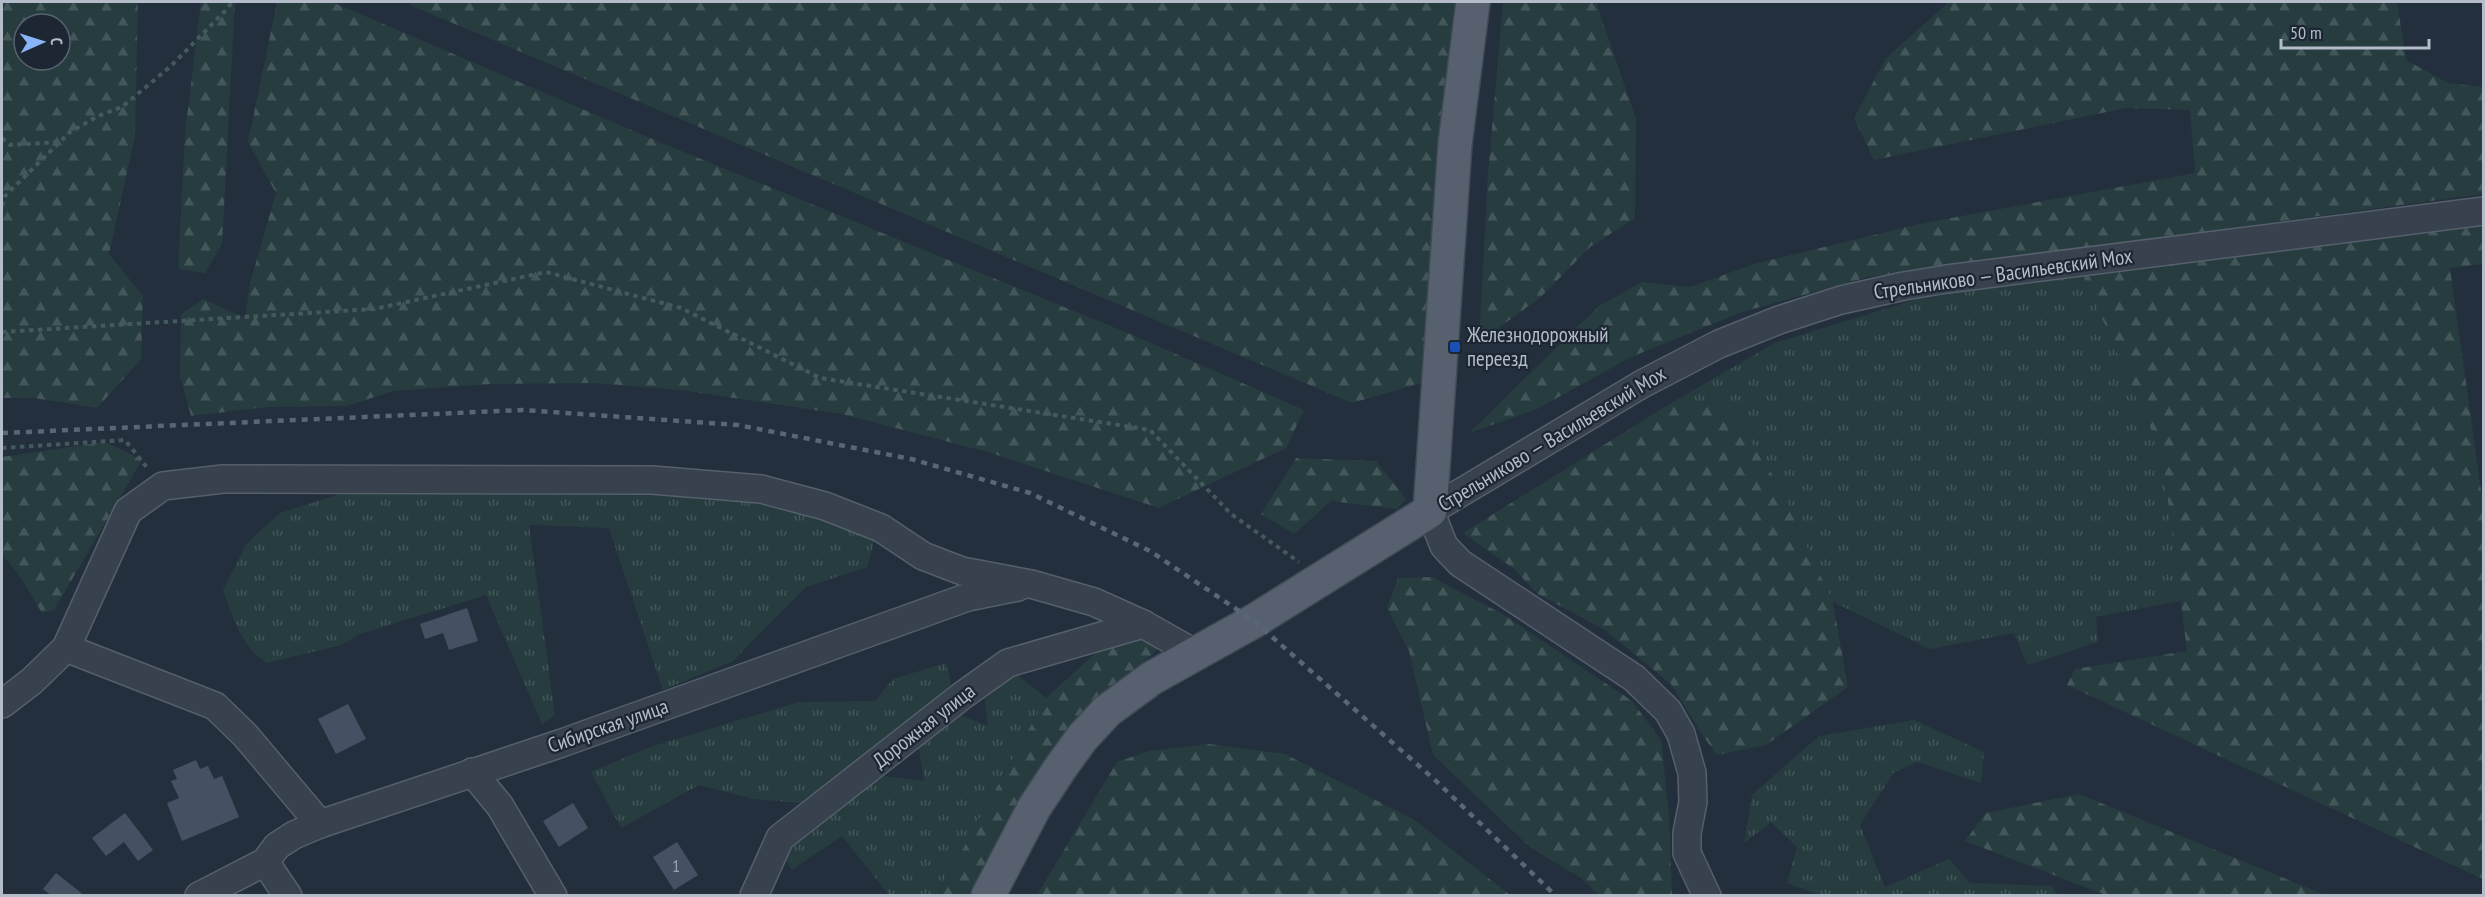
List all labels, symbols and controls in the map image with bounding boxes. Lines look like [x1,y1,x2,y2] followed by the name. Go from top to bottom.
[12,12,72,72] north arrow
[2281,12,2430,50] scale bar
[2290,21,2322,44] text: 50 m
[47,37,67,46] text: С
[1872,242,2134,305] street label: Стрельниково — Васильевский Мох
[1466,321,1609,372] place label: Железнодорожный переезд
[1448,340,1462,354] marker: Железнодорожный переезд
[1433,360,1671,517] street label: Стрельниково — Васильевский Мох
[867,677,980,774] street label: Дорожная улица
[544,692,672,759] street label: Сибирская улица
[672,854,680,877] house number: 1

